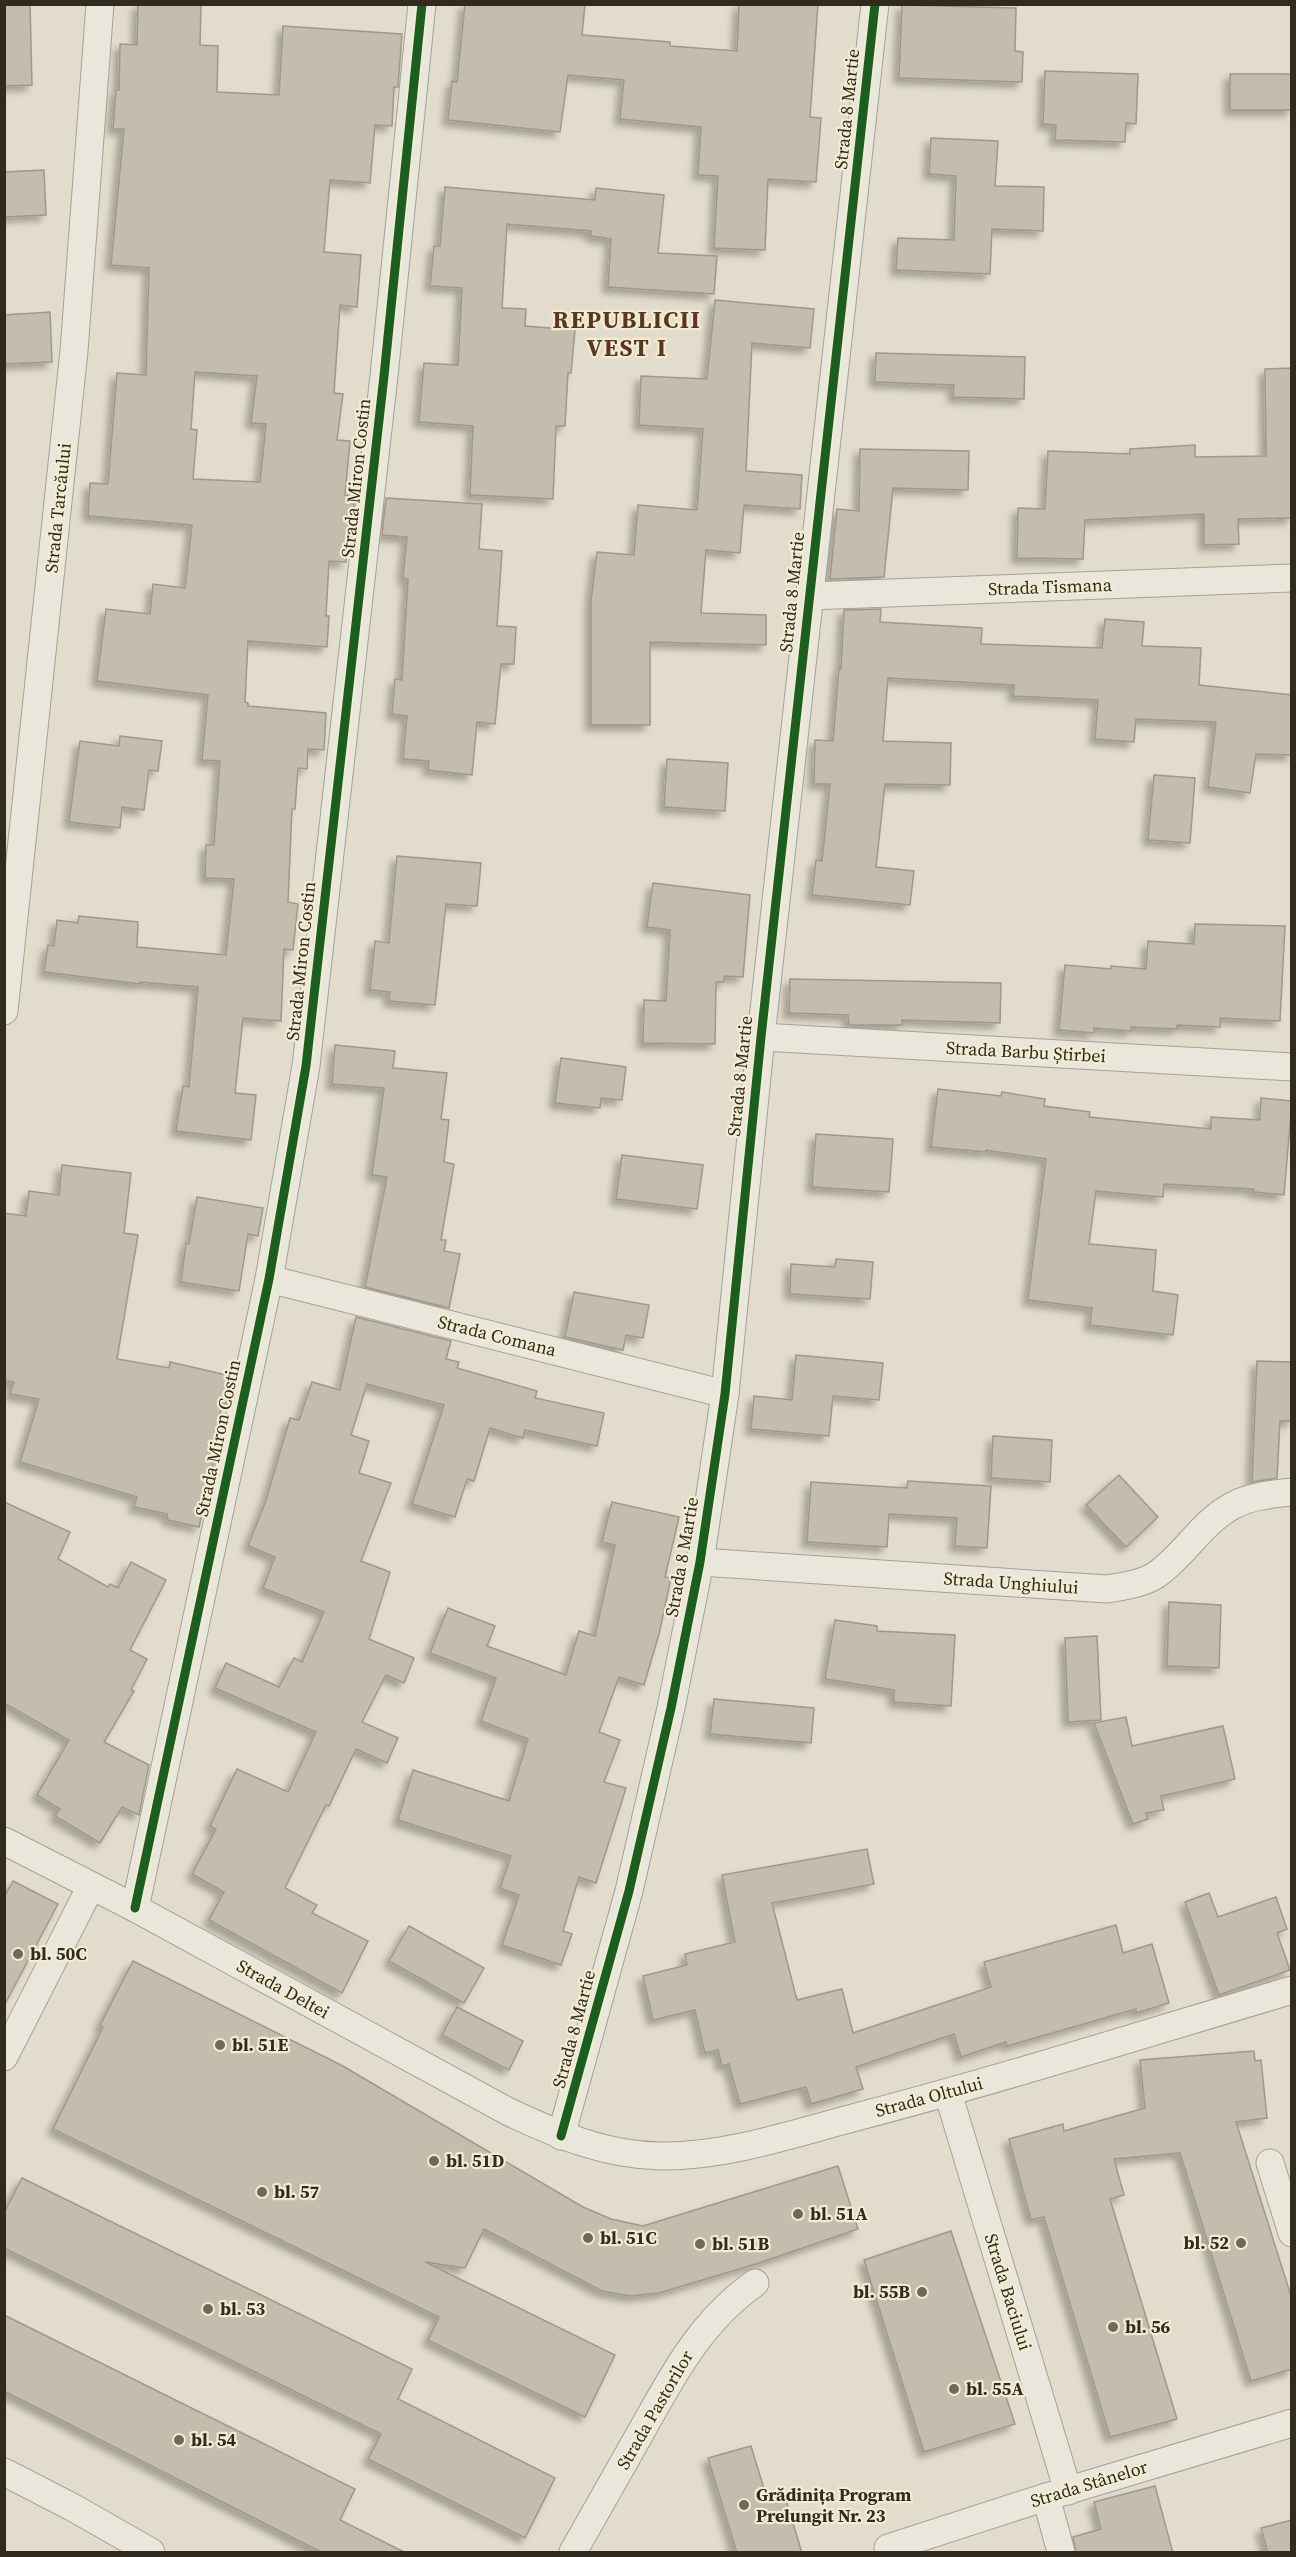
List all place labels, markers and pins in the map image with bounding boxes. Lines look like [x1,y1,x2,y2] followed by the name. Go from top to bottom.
[30,1941,87,1966] place label: bl. 50C
[11,1947,25,1961] marker: bl. 50C
[232,2032,288,2057] place label: bl. 51E
[213,2038,227,2052] marker: bl. 51E
[446,2148,504,2173] place label: bl. 51D
[427,2154,441,2168] marker: bl. 51D
[274,2179,320,2204] place label: bl. 57
[255,2185,269,2199] marker: bl. 57
[810,2201,868,2226] place label: bl. 51A
[791,2207,805,2221] marker: bl. 51A
[600,2225,657,2250] place label: bl. 51C
[1184,2230,1229,2255] place label: bl. 52
[581,2231,595,2245] marker: bl. 51C
[712,2231,769,2256] place label: bl. 51B
[1234,2236,1248,2250] marker: bl. 52
[693,2237,707,2251] marker: bl. 51B
[853,2279,910,2304] place label: bl. 55B
[915,2285,929,2299] marker: bl. 55B
[220,2296,266,2321] place label: bl. 53
[201,2302,215,2316] marker: bl. 53
[1125,2314,1171,2339] place label: bl. 56
[1106,2320,1120,2334] marker: bl. 56
[966,2376,1024,2401] place label: bl. 55A
[947,2382,961,2396] marker: bl. 55A
[191,2427,237,2452] place label: bl. 54
[172,2433,186,2447] marker: bl. 54
[756,2482,911,2528] place label: Grădinița Program Prelungit Nr. 23
[737,2498,751,2512] marker: Grădinița Program Prelungit Nr. 23

